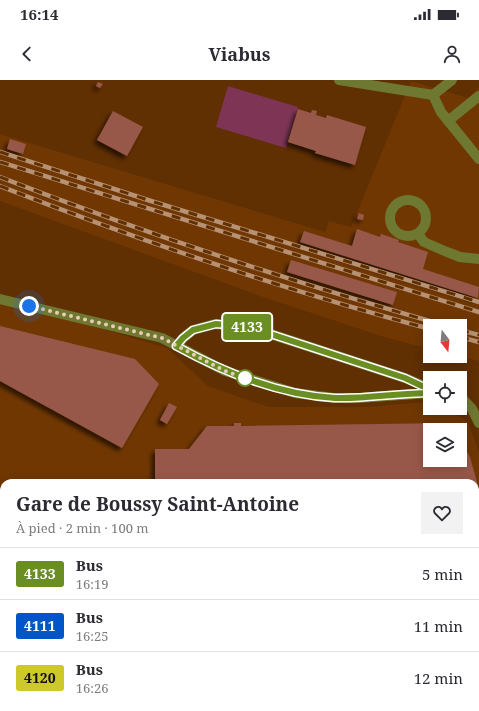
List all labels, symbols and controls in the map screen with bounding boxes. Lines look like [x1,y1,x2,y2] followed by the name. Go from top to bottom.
[20,4,58,24] text: 16:14
[208,42,271,66] text: Viabus
[16,43,38,65] icon: back
[441,43,463,65] icon: person
[19,296,39,316] your location
[219,314,275,340] line badge: 4133
[231,317,263,336] text: 4133
[423,319,467,363] north arrow
[423,319,467,467] map controls
[236,369,254,387] unlabelled marker
[423,371,467,415] button: locate
[423,423,467,467] button: layers
[16,491,299,517] text: Gare de Boussy Saint-Antoine
[421,492,463,534] button: heart
[16,519,149,537] text: À pied · 2 min · 100 m
[76,555,103,575] text: Bus
[24,564,56,583] text: 4133
[422,564,463,584] text: 5 min
[76,575,108,593] text: 16:19
[76,607,103,627] text: Bus
[24,616,56,635] text: 4111
[414,616,463,636] text: 11 min
[76,627,108,645] text: 16:25
[76,659,103,679] text: Bus
[24,668,56,687] text: 4120
[414,668,463,688] text: 12 min
[76,679,108,697] text: 16:26

